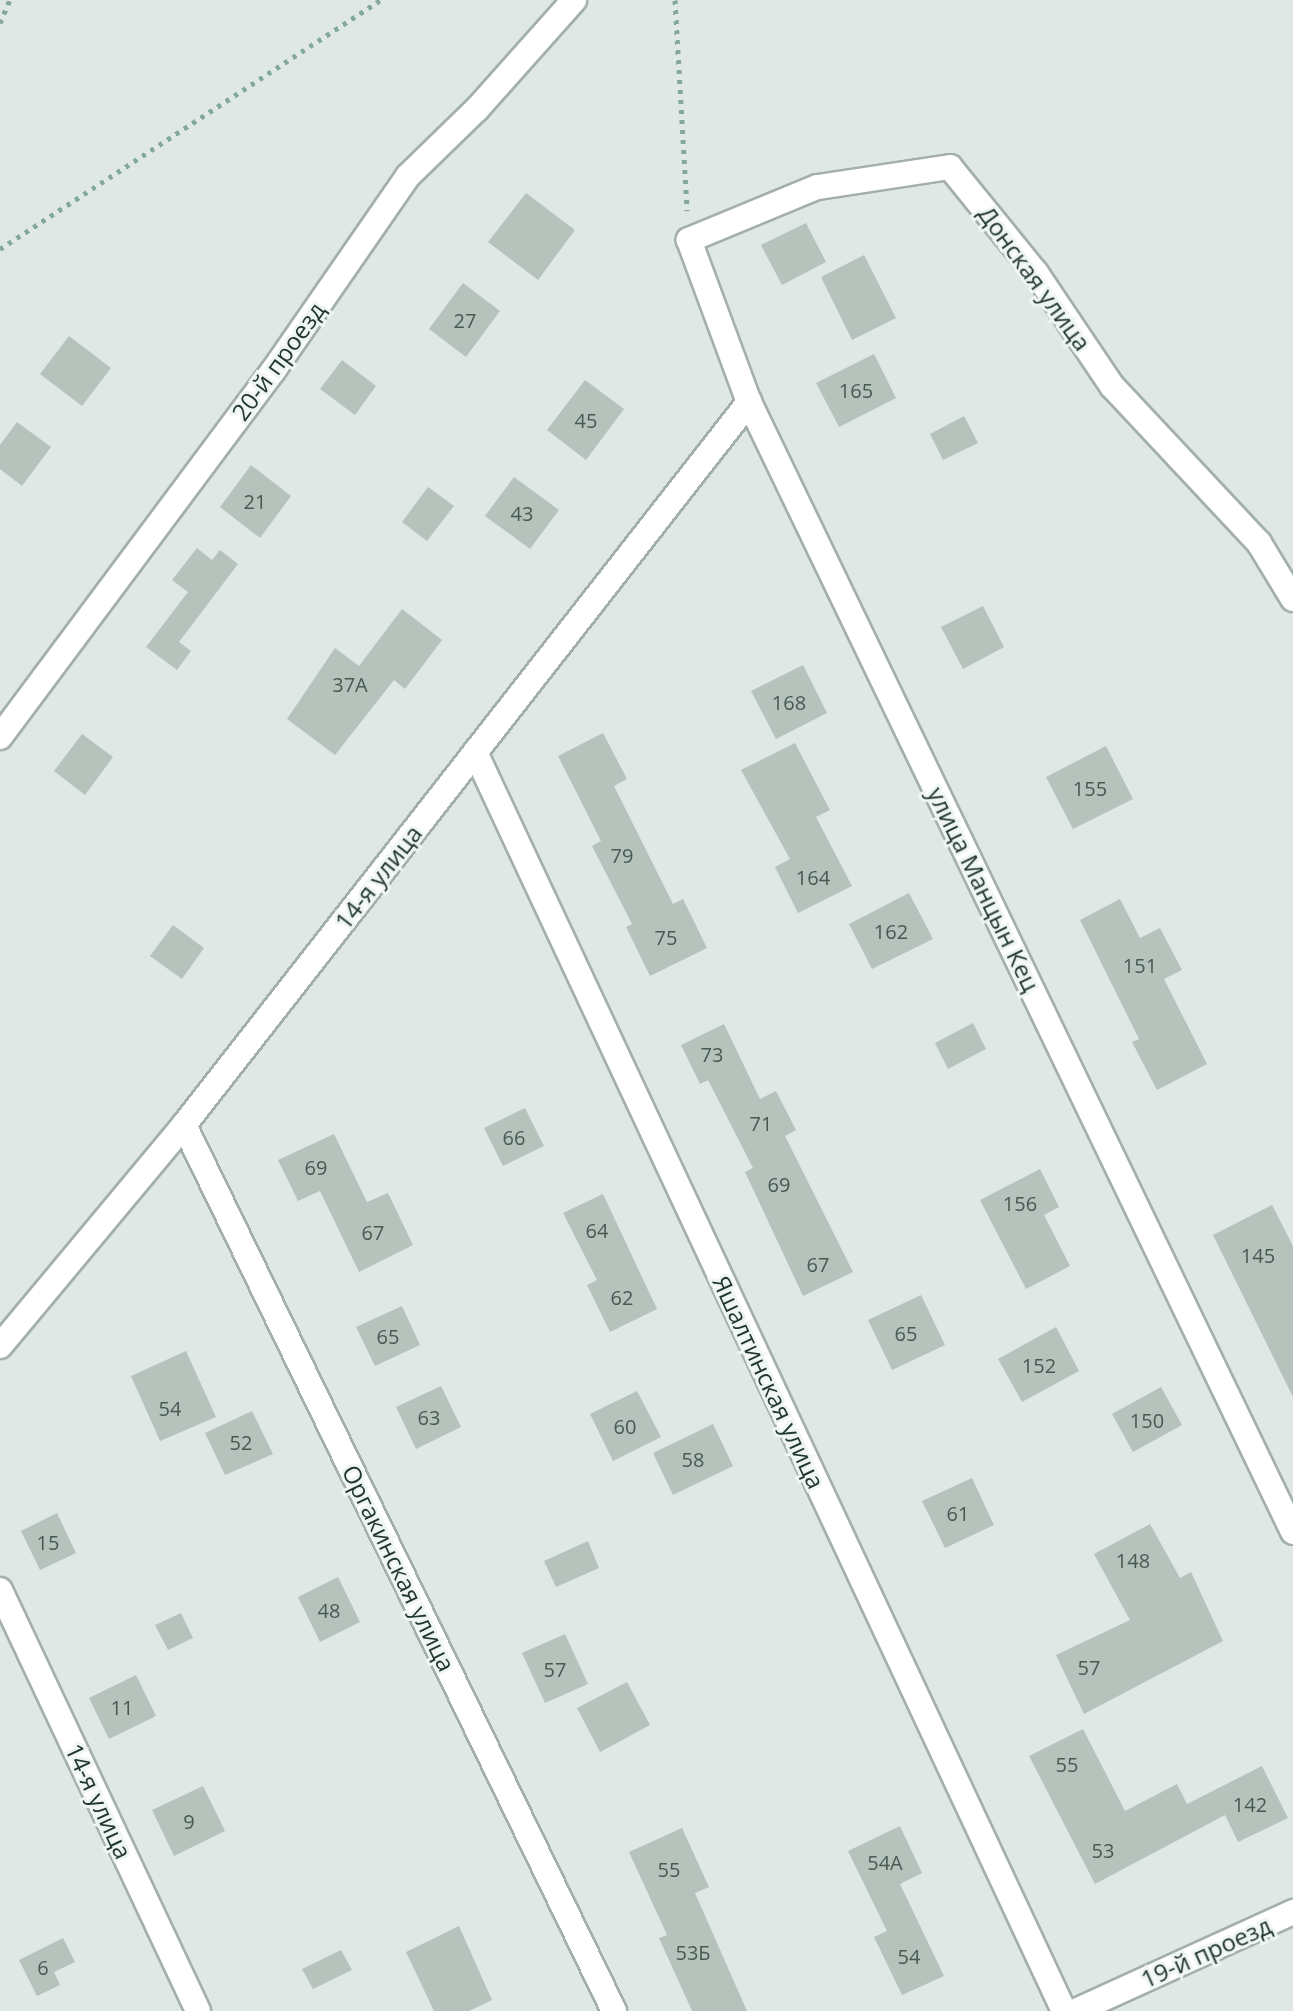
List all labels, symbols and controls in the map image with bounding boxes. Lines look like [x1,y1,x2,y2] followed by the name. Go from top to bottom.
[973,200,1097,356] street label: Донская улица
[225,296,331,426] street label: 20-й проезд
[454,308,476,332] house number: 27
[839,378,873,402] house number: 165
[575,408,597,432] house number: 45
[244,489,266,513] house number: 21
[511,501,533,525] house number: 43
[332,672,368,696] house number: 37А
[772,690,806,714] house number: 168
[1073,776,1107,800] house number: 155
[922,782,1046,996] street label: улица Манцын Кец
[328,819,428,935] street label: 14-я улица
[611,843,633,867] house number: 79
[796,865,830,889] house number: 164
[874,919,908,943] house number: 162
[655,925,677,949] house number: 75
[1123,953,1157,977] house number: 151
[701,1042,723,1066] house number: 73
[750,1111,772,1135] house number: 71
[503,1125,525,1149] house number: 66
[305,1155,327,1179] house number: 69
[768,1172,790,1196] house number: 69
[1003,1191,1037,1215] house number: 156
[586,1218,608,1242] house number: 64
[362,1220,384,1244] house number: 67
[1241,1243,1275,1267] house number: 145
[807,1252,829,1276] house number: 67
[707,1271,831,1493] street label: Яшалтинская улица
[611,1285,633,1309] house number: 62
[895,1321,917,1345] house number: 65
[377,1324,399,1348] house number: 65
[1022,1353,1056,1377] house number: 152
[159,1396,181,1420] house number: 54
[418,1405,440,1429] house number: 63
[1130,1408,1164,1432] house number: 150
[614,1414,636,1438] house number: 60
[230,1430,252,1454] house number: 52
[682,1447,704,1471] house number: 58
[337,1460,461,1676] street label: Оргакинская улица
[947,1501,969,1525] house number: 61
[37,1530,59,1554] house number: 15
[1116,1548,1150,1572] house number: 148
[318,1598,340,1622] house number: 48
[1078,1655,1100,1679] house number: 57
[544,1657,566,1681] house number: 57
[111,1695,133,1719] house number: 11
[60,1739,138,1863] street label: 14-я улица
[1056,1752,1078,1776] house number: 55
[1233,1792,1267,1816] house number: 142
[183,1809,195,1833] house number: 9
[1092,1838,1114,1862] house number: 53
[867,1850,903,1874] house number: 54А
[658,1857,680,1881] house number: 55
[1136,1910,1276,1994] street label: 19-й проезд
[675,1940,711,1964] house number: 53Б
[898,1944,920,1968] house number: 54
[37,1955,49,1979] house number: 6

